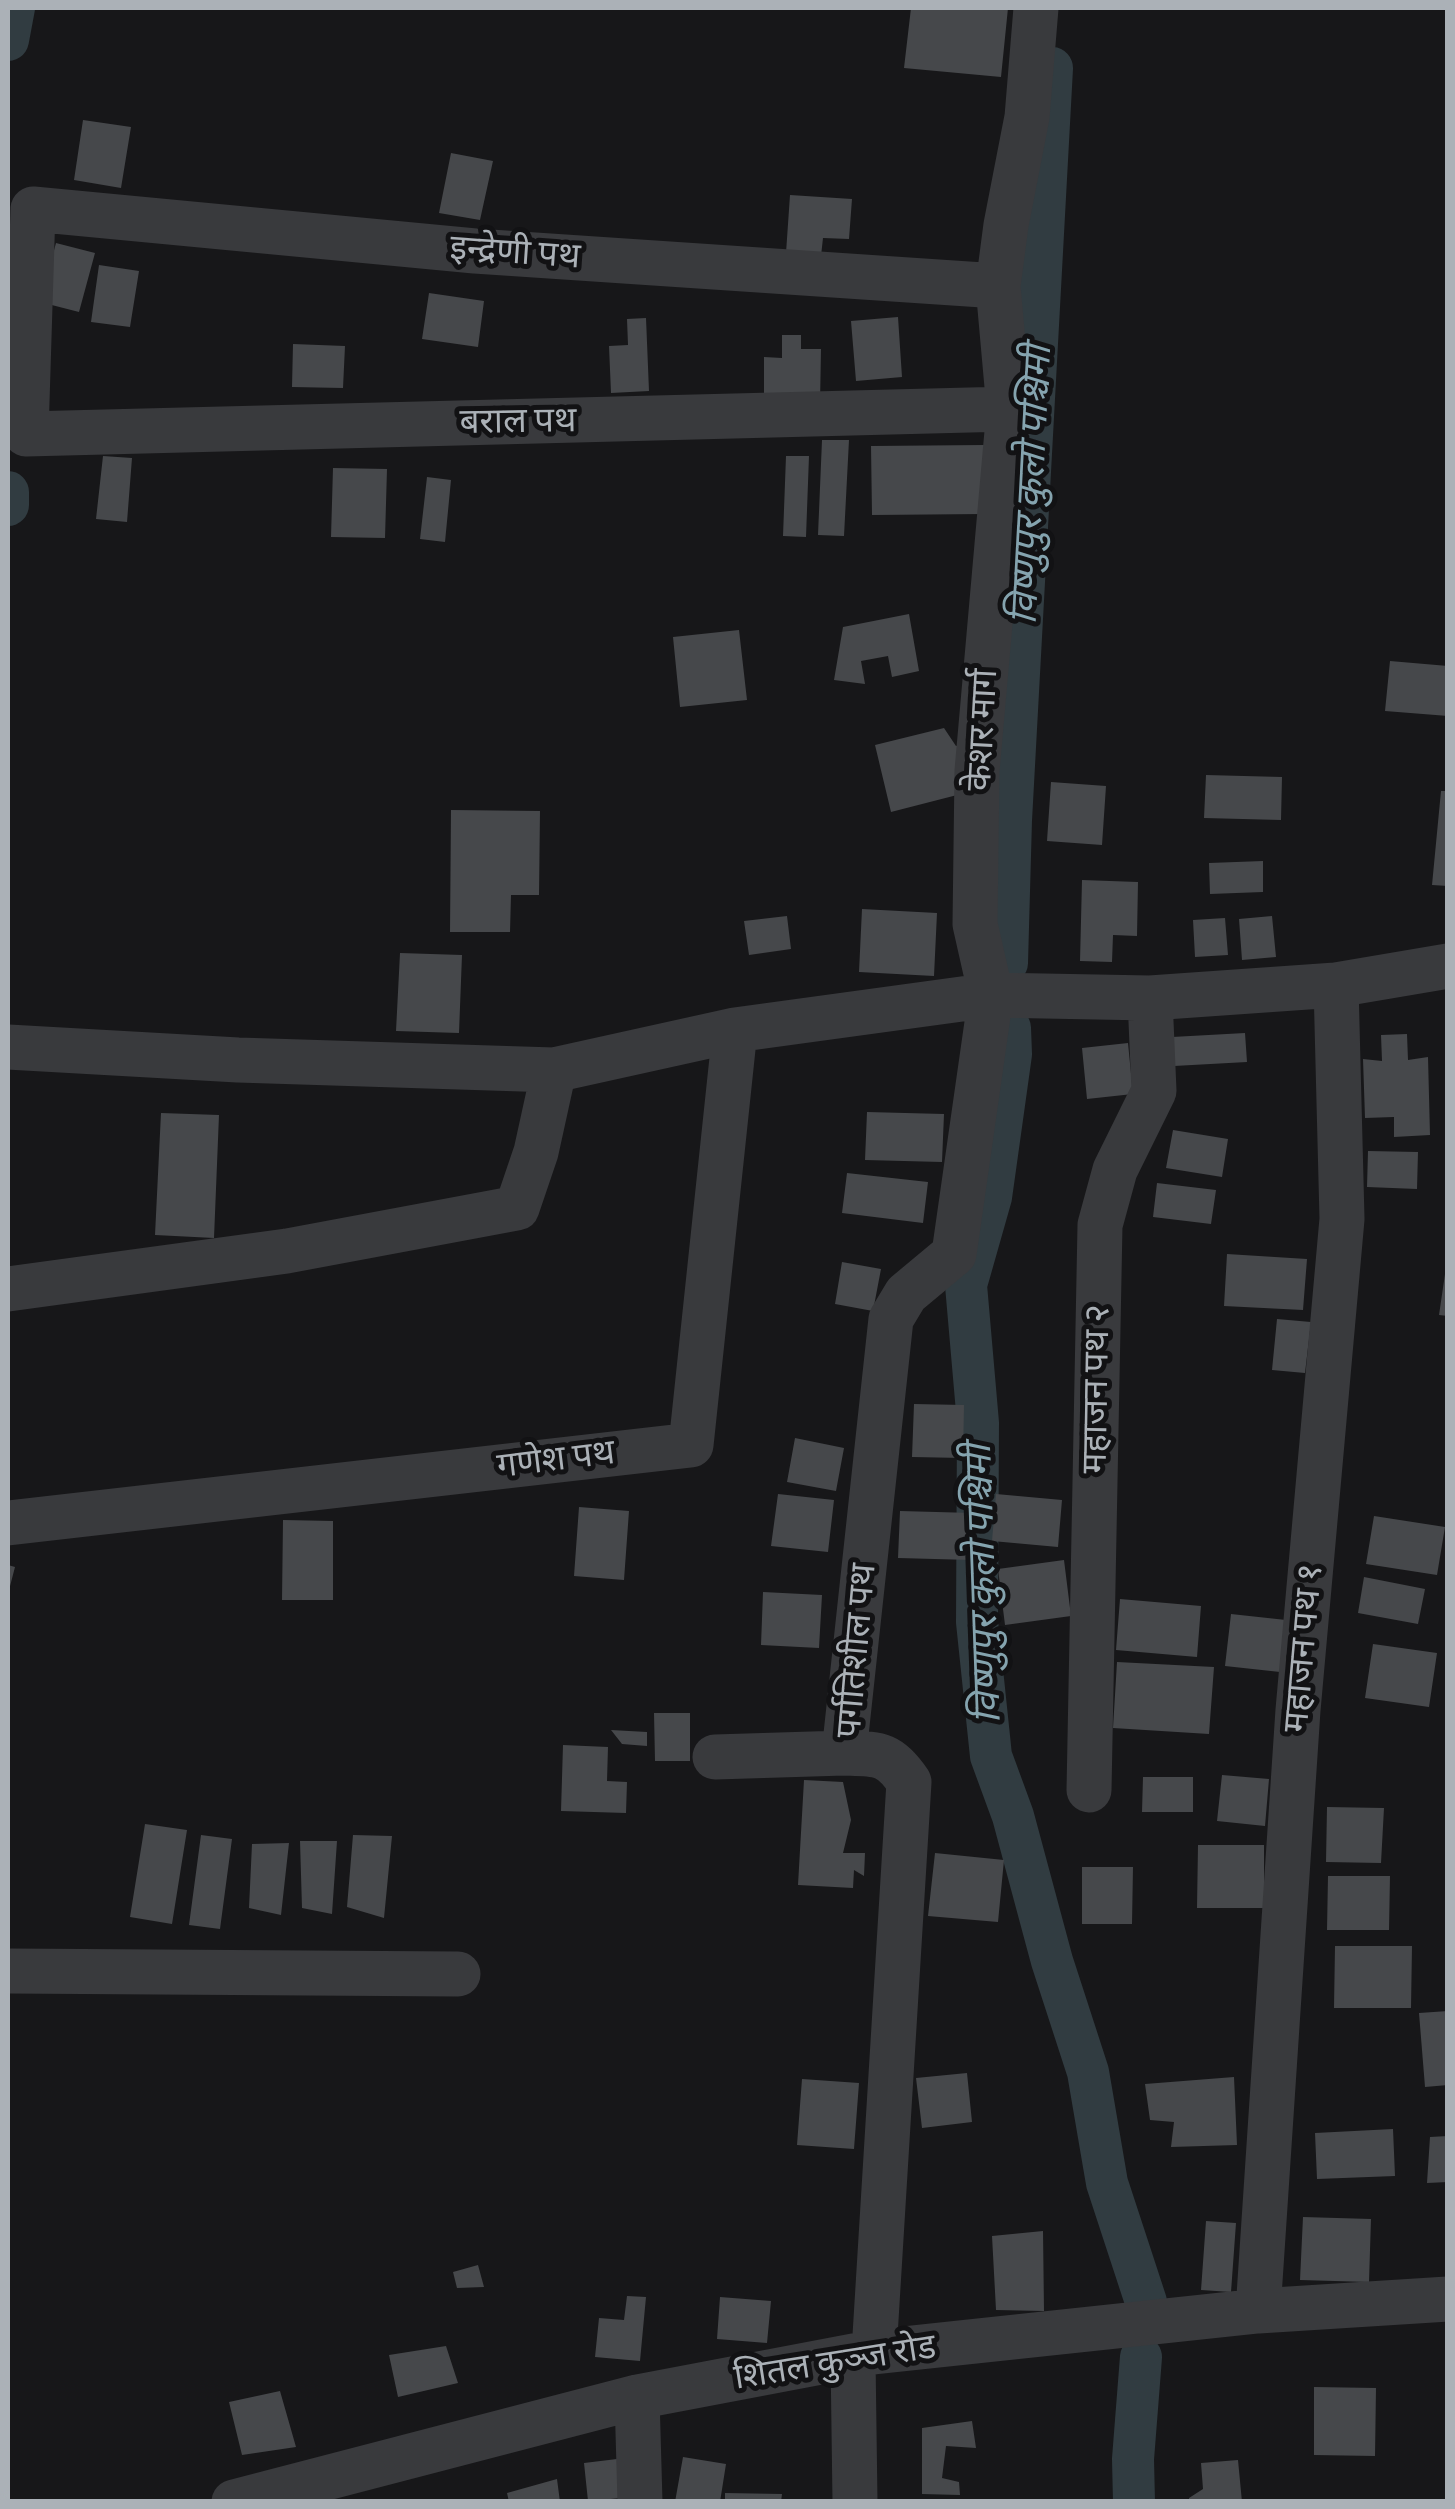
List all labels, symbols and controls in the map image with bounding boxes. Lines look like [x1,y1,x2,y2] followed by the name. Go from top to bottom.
[448,227,582,279] street label: इन्द्रेणी पथ
[1002,344,1062,626] water label: विष्णुपुर कुलो पश्चिमी
[459,400,577,444] street label: बराल पथ
[959,668,1007,792] street label: केशर मार्ग
[1075,1304,1119,1474] street label: महाजन पथ २
[495,1432,617,1488] street label: गणेश पथ
[956,1444,1012,1724] water label: विष्णुपुर कुलो पश्चिमी
[828,1562,886,1740] street label: पर्गतिशील पथ
[1276,1562,1332,1734] street label: महाजन पथ १
[731,2326,939,2400] street label: शितल कुञ्ज रोड

